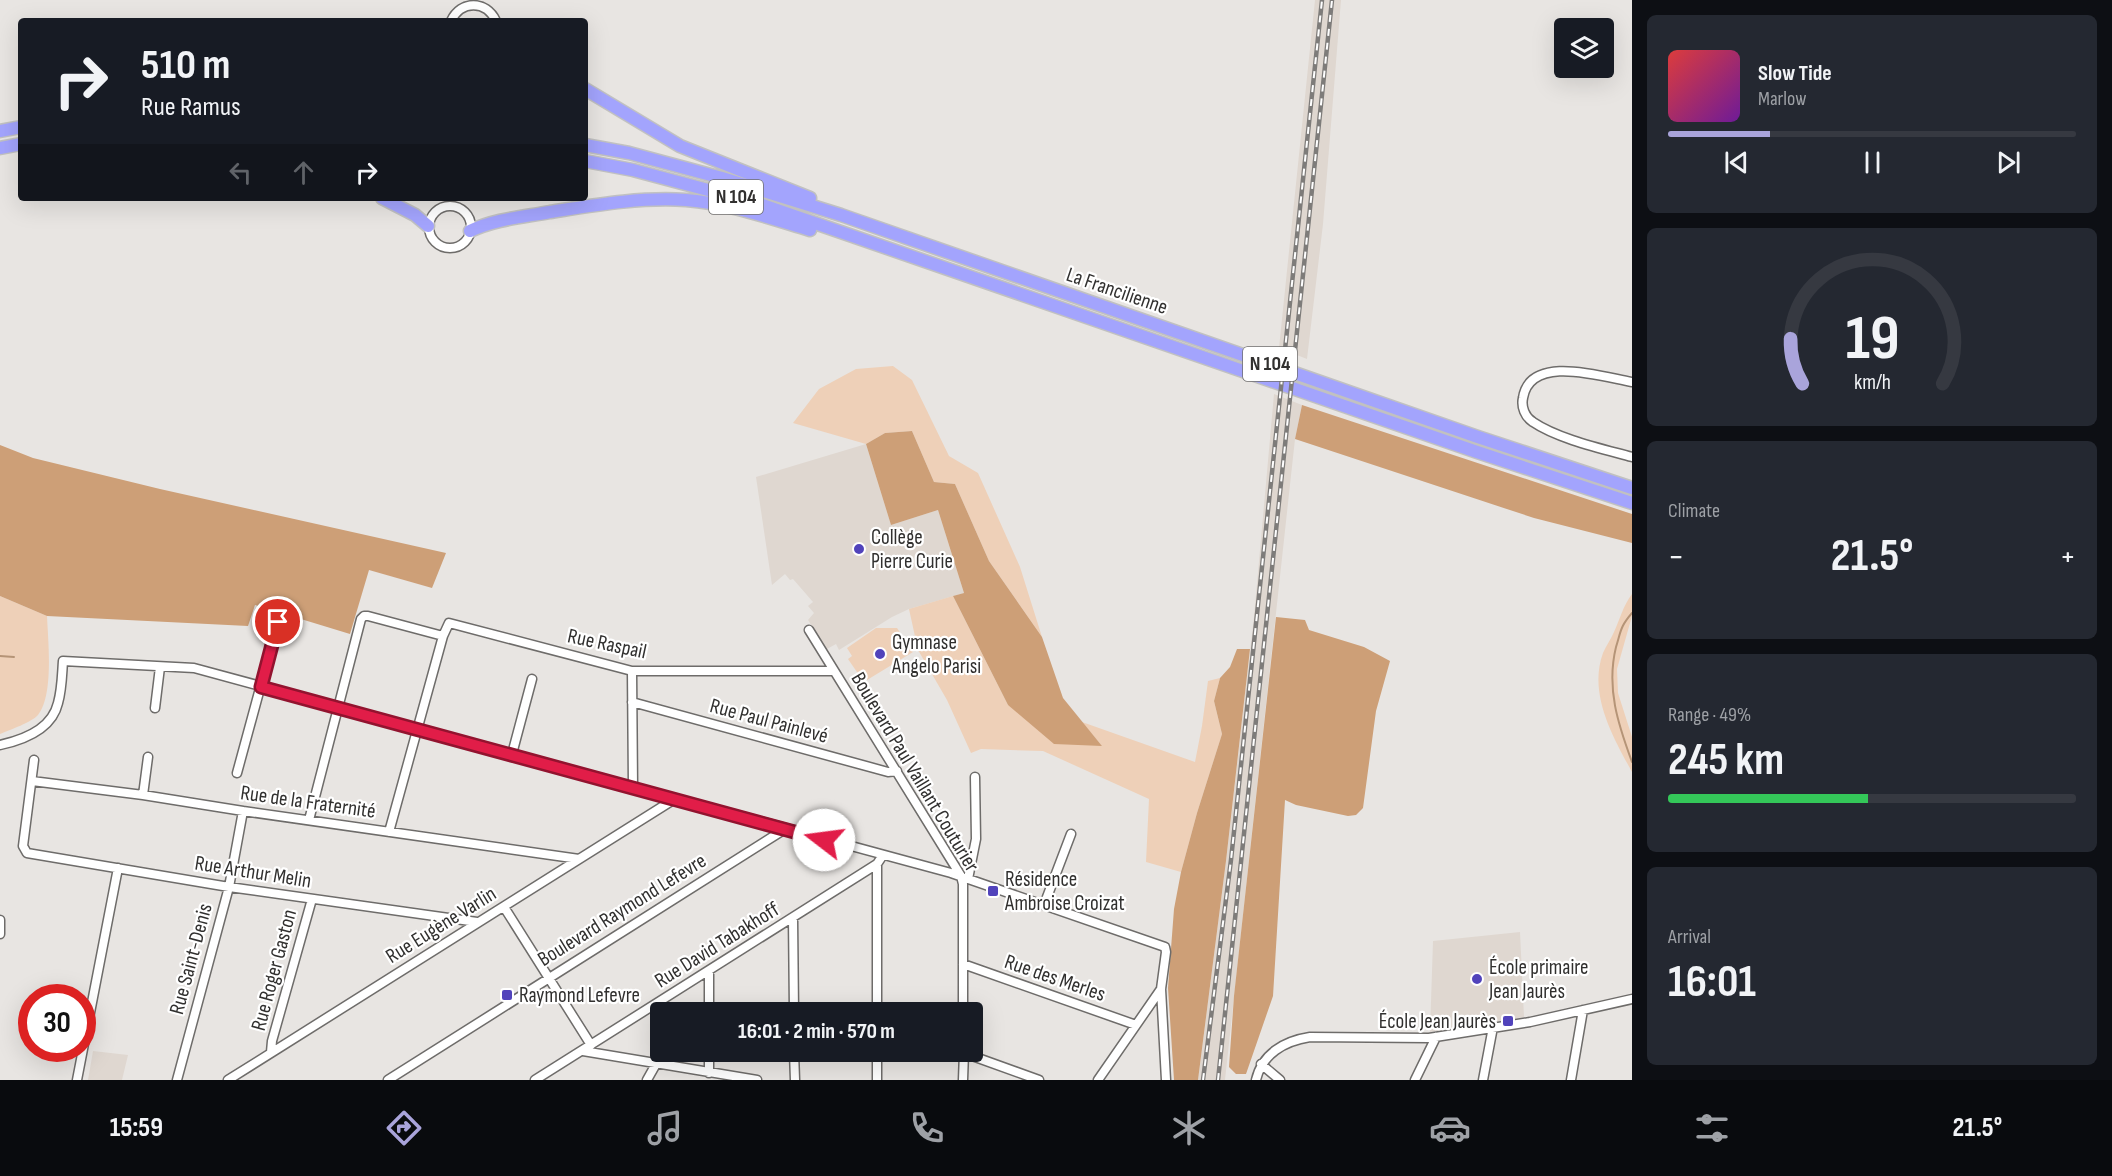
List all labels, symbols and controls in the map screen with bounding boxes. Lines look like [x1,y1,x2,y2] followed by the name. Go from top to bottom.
[1554,18,1614,78] map controls
[1554,18,1614,78] button: layers
[141,40,230,91] text: 510 m
[42,42,120,120] icon: right
[1758,60,1832,87] text: Slow Tide
[1758,87,1806,111] text: Marlow
[141,91,241,123] text: Rue Ramus
[1720,146,1753,179] icon: previous
[1856,146,1889,179] icon: pause
[1992,146,2025,179] icon: next
[224,156,257,189] icon: left
[287,156,320,189] icon: ahead
[350,156,383,189] icon: right
[709,180,763,214] road number: N 104
[1063,262,1171,320] street label: La Francilienne
[1845,302,1899,377] text: 19
[1243,347,1297,381] road number: N 104
[1853,370,1891,395] text: km/h
[1668,499,1720,523] text: Climate
[871,525,953,574] place label: Collège Pierre Curie
[1831,529,1913,584] text: 21.5°
[1668,537,1684,577] text: −
[2060,537,2076,577] text: +
[852,542,866,556] marker: Collège Pierre Curie
[252,596,303,647] pin
[261,605,294,638] icon: arrive
[565,623,649,665] street label: Rue Raspail
[891,630,981,679] place label: Gymnase Angelo Parisi
[873,647,887,661] marker: Gymnase Angelo Parisi
[846,668,984,876] street label: Boulevard Paul Vaillant Couturier
[707,693,831,749] street label: Rue Paul Painlevé
[1668,703,1751,727] text: Range · 49%
[1668,733,1784,788] text: 245 km
[239,780,377,824] street label: Rue de la Fraternité
[792,808,856,872] position arrow
[533,848,711,972] street label: Boulevard Raymond Lefevre
[193,850,313,894] street label: Rue Arthur Melin
[1004,867,1125,916] place label: Résidence Ambroise Croizat
[381,881,501,969] street label: Rue Eugène Varlin
[986,884,1000,898] marker: Résidence Ambroise Croizat
[650,896,785,993] street label: Rue David Tabakhoff
[164,901,218,1017] street label: Rue Saint-Denis
[246,907,302,1033] street label: Rue Roger Gaston
[1668,925,1711,949] text: Arrival
[1001,949,1109,1007] street label: Rue des Merles
[1488,955,1588,1004] place label: École primaire Jean Jaurès
[1668,955,1756,1010] text: 16:01
[1470,972,1484,986] marker: École primaire Jean Jaurès
[519,983,640,1008] place label: Raymond Lefevre
[18,984,96,1062] speed limit sign: 30
[500,988,514,1002] marker: Raymond Lefevre
[1379,1009,1496,1034] place label: École Jean Jaurès
[1501,1014,1515,1028] marker: École Jean Jaurès
[738,1018,895,1045] text: 16:01 · 2 min · 570 m
[383,1107,425,1149] icon: directions
[644,1107,686,1149] icon: music
[906,1107,948,1149] icon: phone
[1168,1107,1210,1149] icon: climate
[1429,1107,1471,1149] icon: car
[1691,1107,1733,1149] icon: filters
[110,1112,163,1144] text: 15:59
[1953,1112,2002,1144] text: 21.5°

